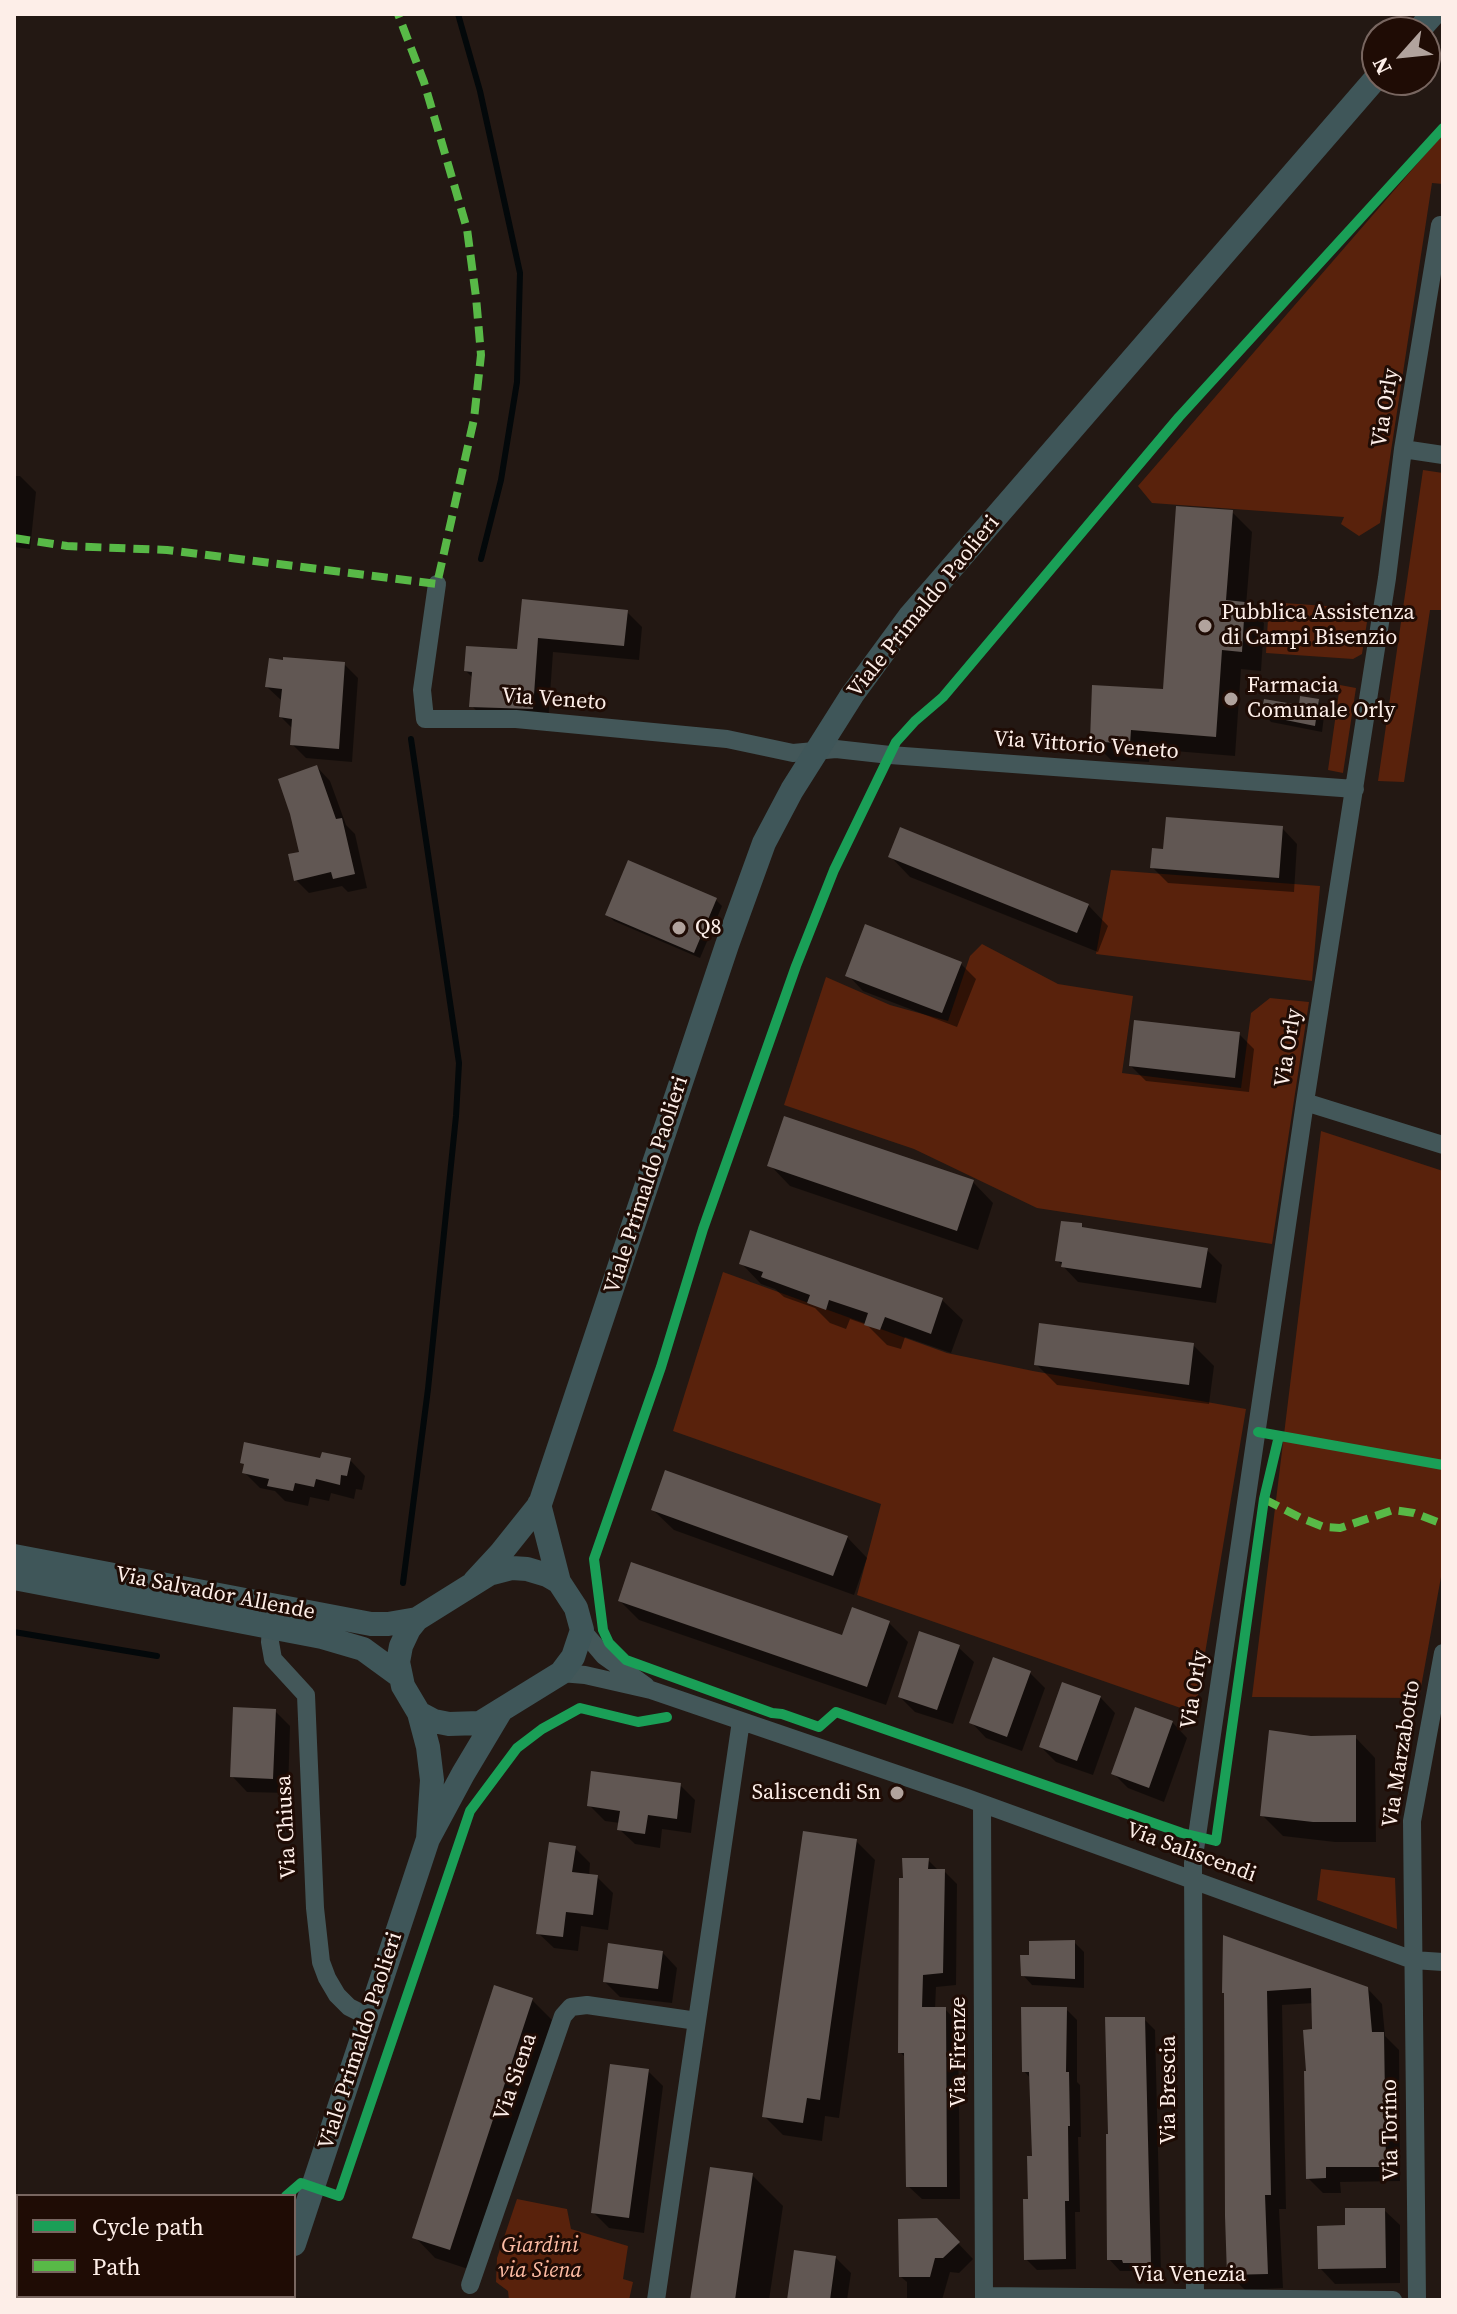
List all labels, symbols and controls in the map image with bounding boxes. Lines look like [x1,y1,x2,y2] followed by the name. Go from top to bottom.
[1361,16,1441,96] north arrow
[1364,52,1398,80] text: N
[1367,367,1405,449] street label: Via Orly
[842,511,1006,703] street label: Viale Primaldo Paolieri
[1221,600,1415,652] place label: Pubblica Assistenza di Campi Bisenzio
[1196,617,1214,635] marker: Pubblica Assistenza di Campi Bisenzio
[1247,673,1395,724] place label: Farmacia Comunale Orly
[501,683,607,717] street label: Via Veneto
[1222,690,1240,708] marker: Farmacia Comunale Orly
[992,726,1180,766] street label: Via Vittorio Veneto
[695,915,722,941] place label: Q8
[670,919,688,937] marker: Q8
[1270,1007,1308,1089] street label: Via Orly
[599,1073,695,1297] street label: Viale Primaldo Paolieri
[113,1562,317,1626] street label: Via Salvador Allende
[1176,1649,1214,1731] street label: Via Orly
[1377,1678,1427,1830] street label: Via Marzabotto
[271,1774,303,1880] street label: Via Chiusa
[752,1780,881,1806] place label: Saliscendi Sn
[888,1784,906,1802] marker: Saliscendi Sn
[1122,1817,1260,1889] street label: Via Saliscendi
[313,1929,409,2153] street label: Viale Primaldo Paolieri
[946,1997,972,2107] street label: Via Firenze
[489,2030,543,2124] street label: Via Siena
[1156,2035,1182,2145] street label: Via Brescia
[1377,2079,1405,2181] street label: Via Torino
[16,2194,296,2298] legend
[92,2210,204,2243] text: Cycle path
[498,2233,582,2284] park label: Giardini via Siena
[92,2250,141,2283] text: Path
[1132,2262,1246,2288] street label: Via Venezia

